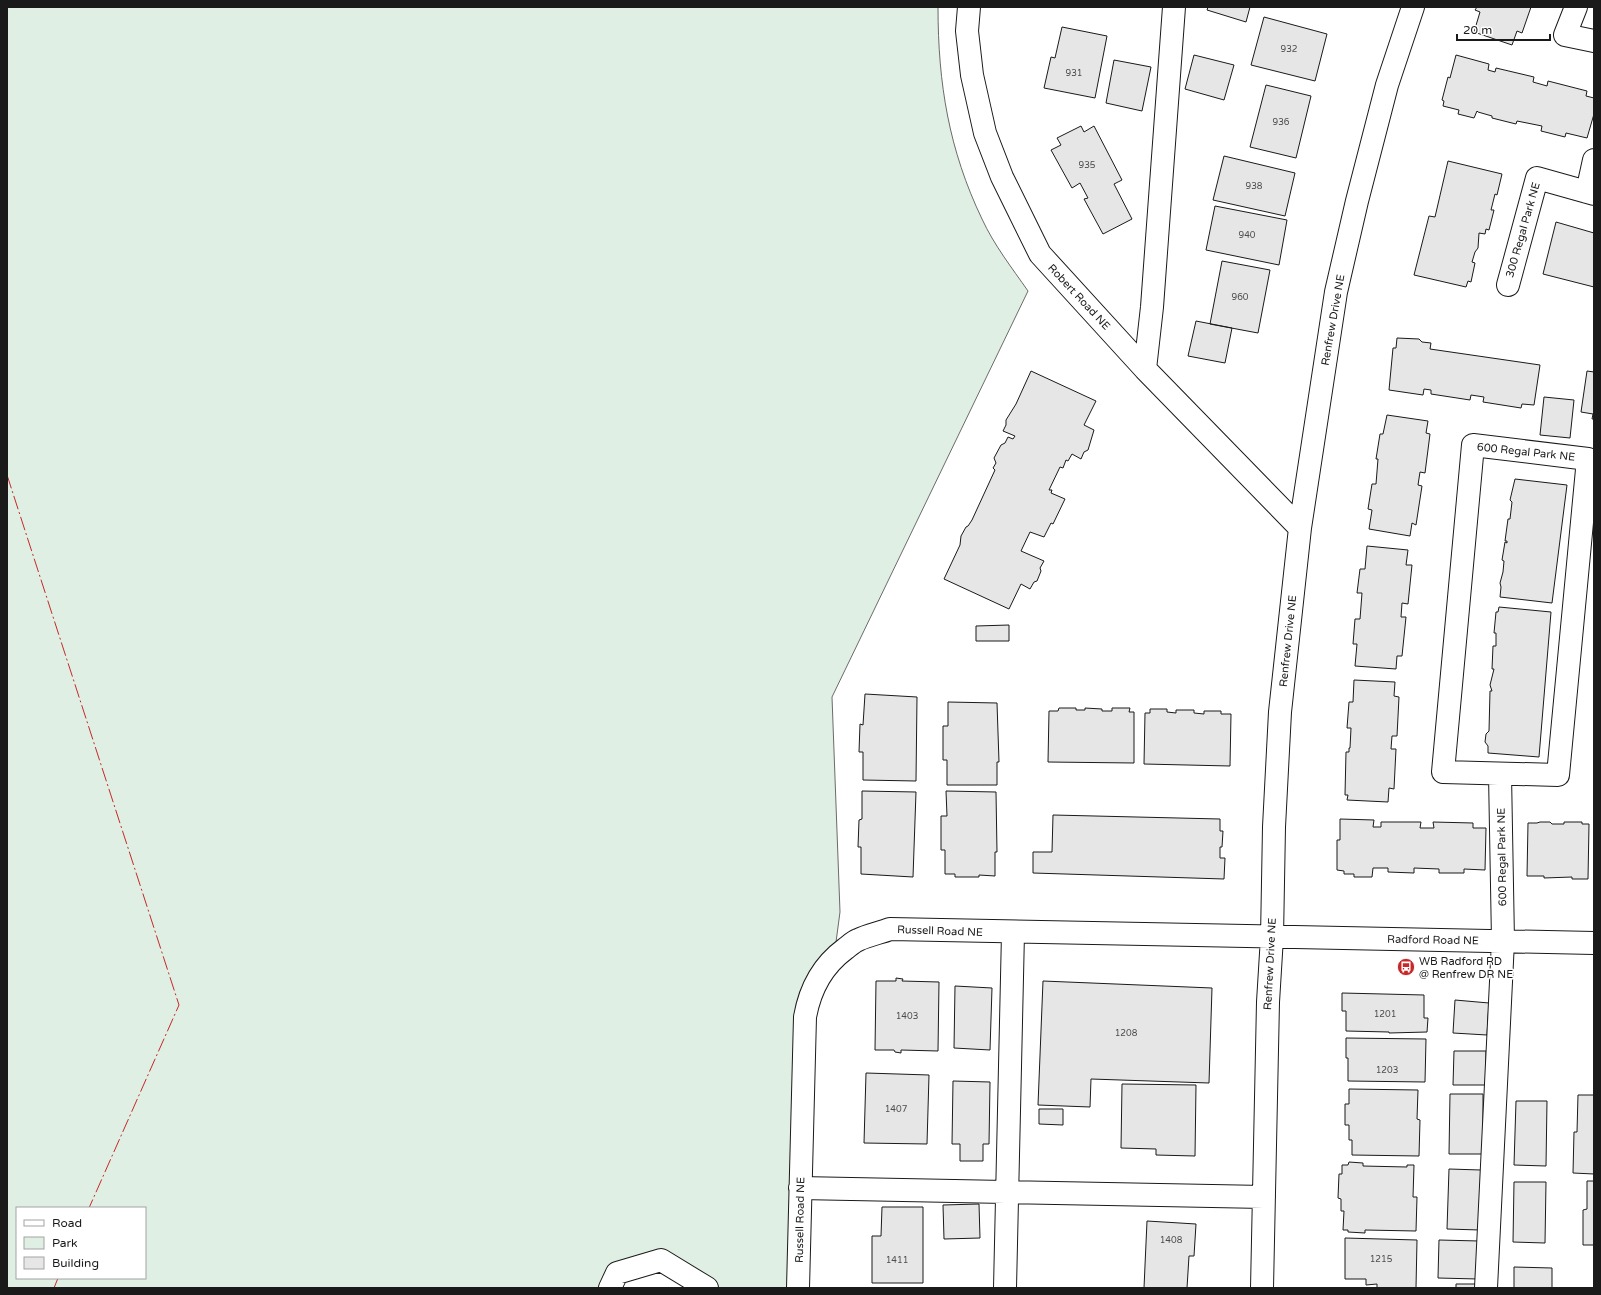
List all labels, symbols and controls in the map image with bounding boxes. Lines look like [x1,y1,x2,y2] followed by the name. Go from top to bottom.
[1457,16,1550,42] scale bar
[1463,23,1492,37] text: 20 m
[1281,44,1297,55] house number: 932
[1066,68,1082,79] house number: 931
[1273,117,1290,128] house number: 936
[1079,160,1096,171] house number: 935
[1246,181,1263,192] house number: 938
[1503,181,1543,279] street label: 300 Regal Park NE
[1239,230,1256,241] house number: 940
[1045,261,1113,333] street label: Robert Road NE
[1319,273,1347,367] street label: Renfrew Drive NE
[1232,292,1249,303] house number: 960
[1476,440,1576,464] street label: 600 Regal Park NE
[1277,594,1299,688] street label: Renfrew Drive NE
[1495,808,1509,906] street label: 600 Regal Park NE
[1261,918,1279,1010] street label: Renfrew Drive NE
[897,923,983,939] street label: Russell Road NE
[1387,933,1479,947] street label: Radford Road NE
[1419,955,1513,981] place label: WB Radford RD @ Renfrew DR NE
[1396,957,1416,977] bus stop icon: WB Radford RD @ Renfrew DR NE
[1374,1009,1396,1020] house number: 1201
[896,1011,918,1022] house number: 1403
[1115,1028,1138,1039] house number: 1208
[1376,1065,1398,1076] house number: 1203
[885,1104,908,1115] house number: 1407
[793,1177,807,1263] street label: Russell Road NE
[16,1207,146,1279] legend
[52,1216,82,1230] text: Road
[1160,1235,1183,1246] house number: 1408
[52,1236,78,1250] text: Park
[1370,1254,1393,1265] house number: 1215
[886,1255,908,1266] house number: 1411
[52,1256,99,1270] text: Building

